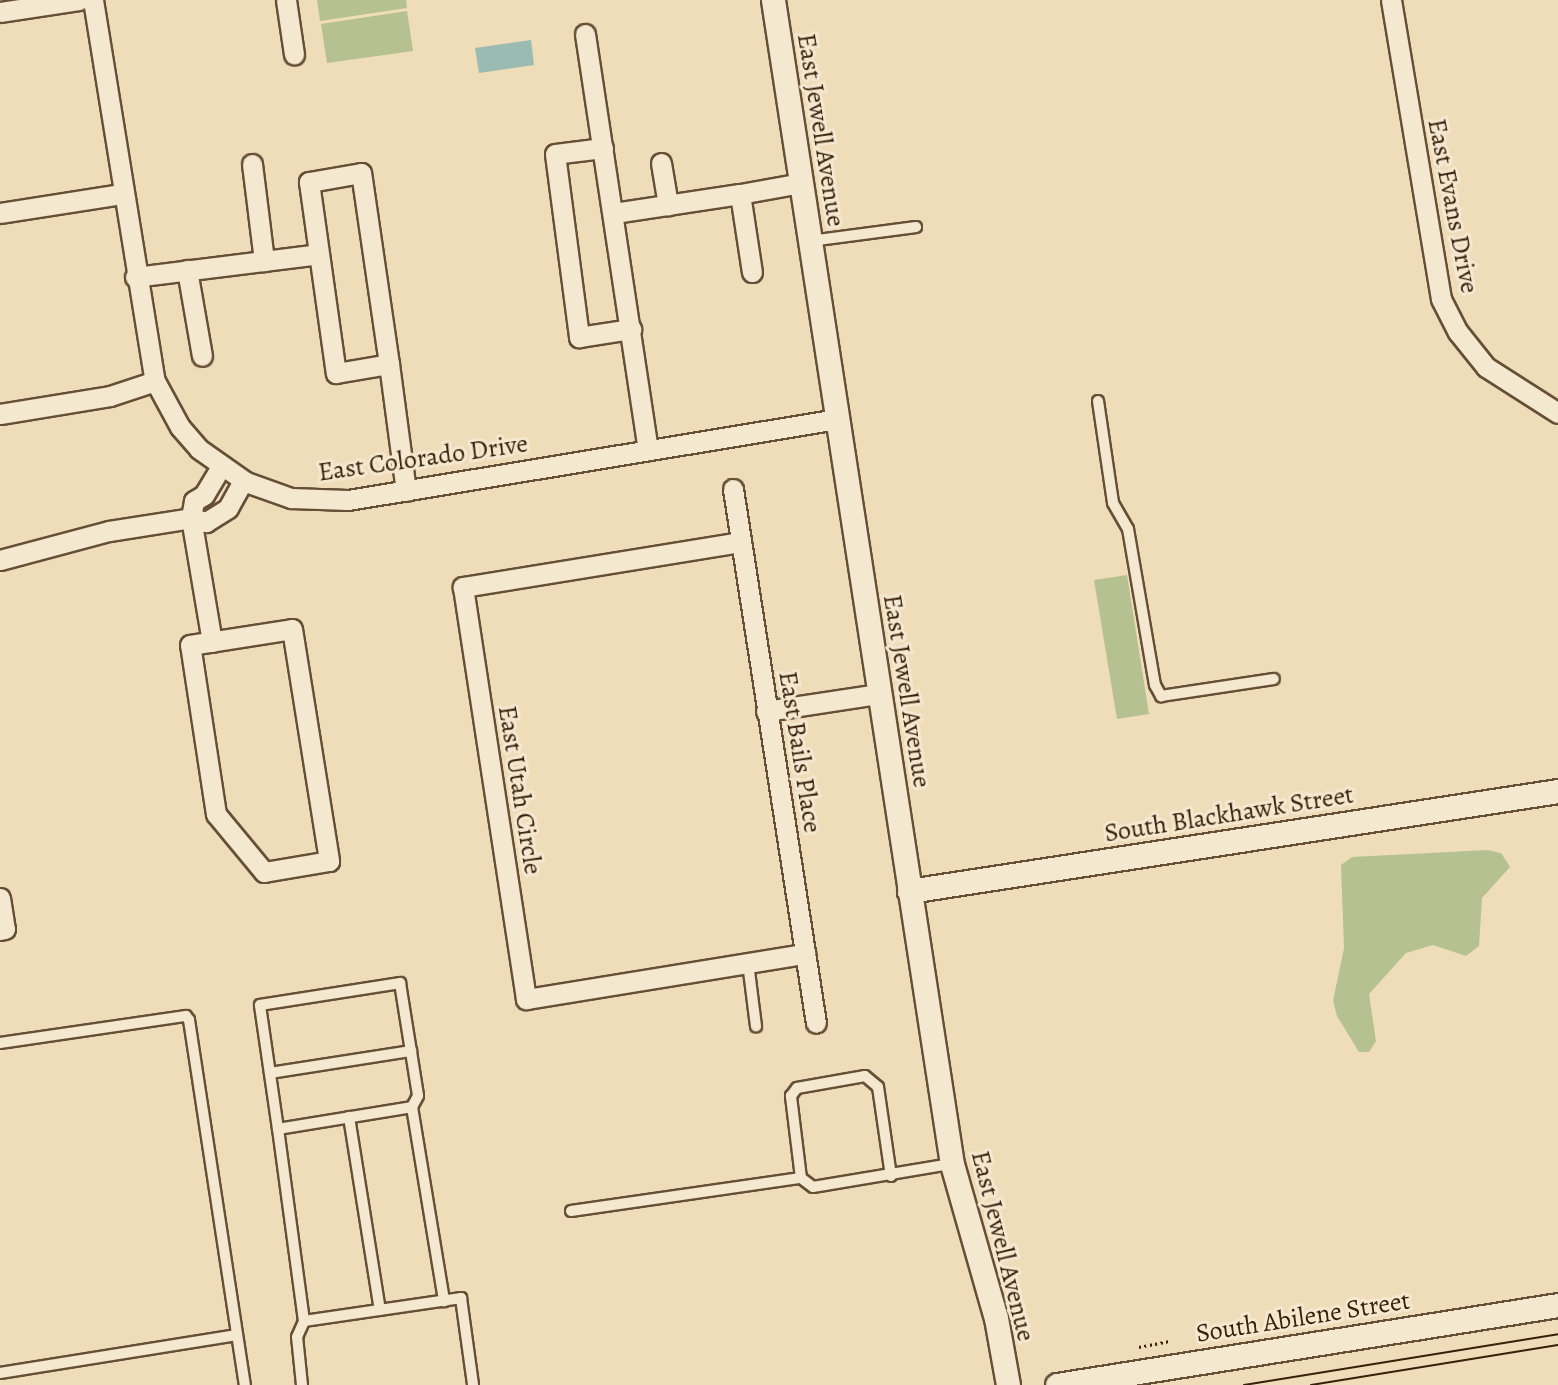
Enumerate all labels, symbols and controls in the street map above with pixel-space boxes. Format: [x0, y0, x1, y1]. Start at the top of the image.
street label: East Jewell Avenue [790, 31, 852, 229]
street label: East Evans Drive [1421, 116, 1485, 296]
street label: East Colorado Drive [316, 428, 530, 488]
street label: East Jewell Avenue [876, 592, 938, 790]
street label: East Bails Place [772, 669, 828, 835]
street label: East Utah Circle [491, 703, 549, 877]
street label: South Blackhawk Street [1102, 779, 1356, 849]
street label: East Jewell Avenue [964, 1148, 1042, 1344]
street label: South Abilene Street [1194, 1285, 1412, 1349]

